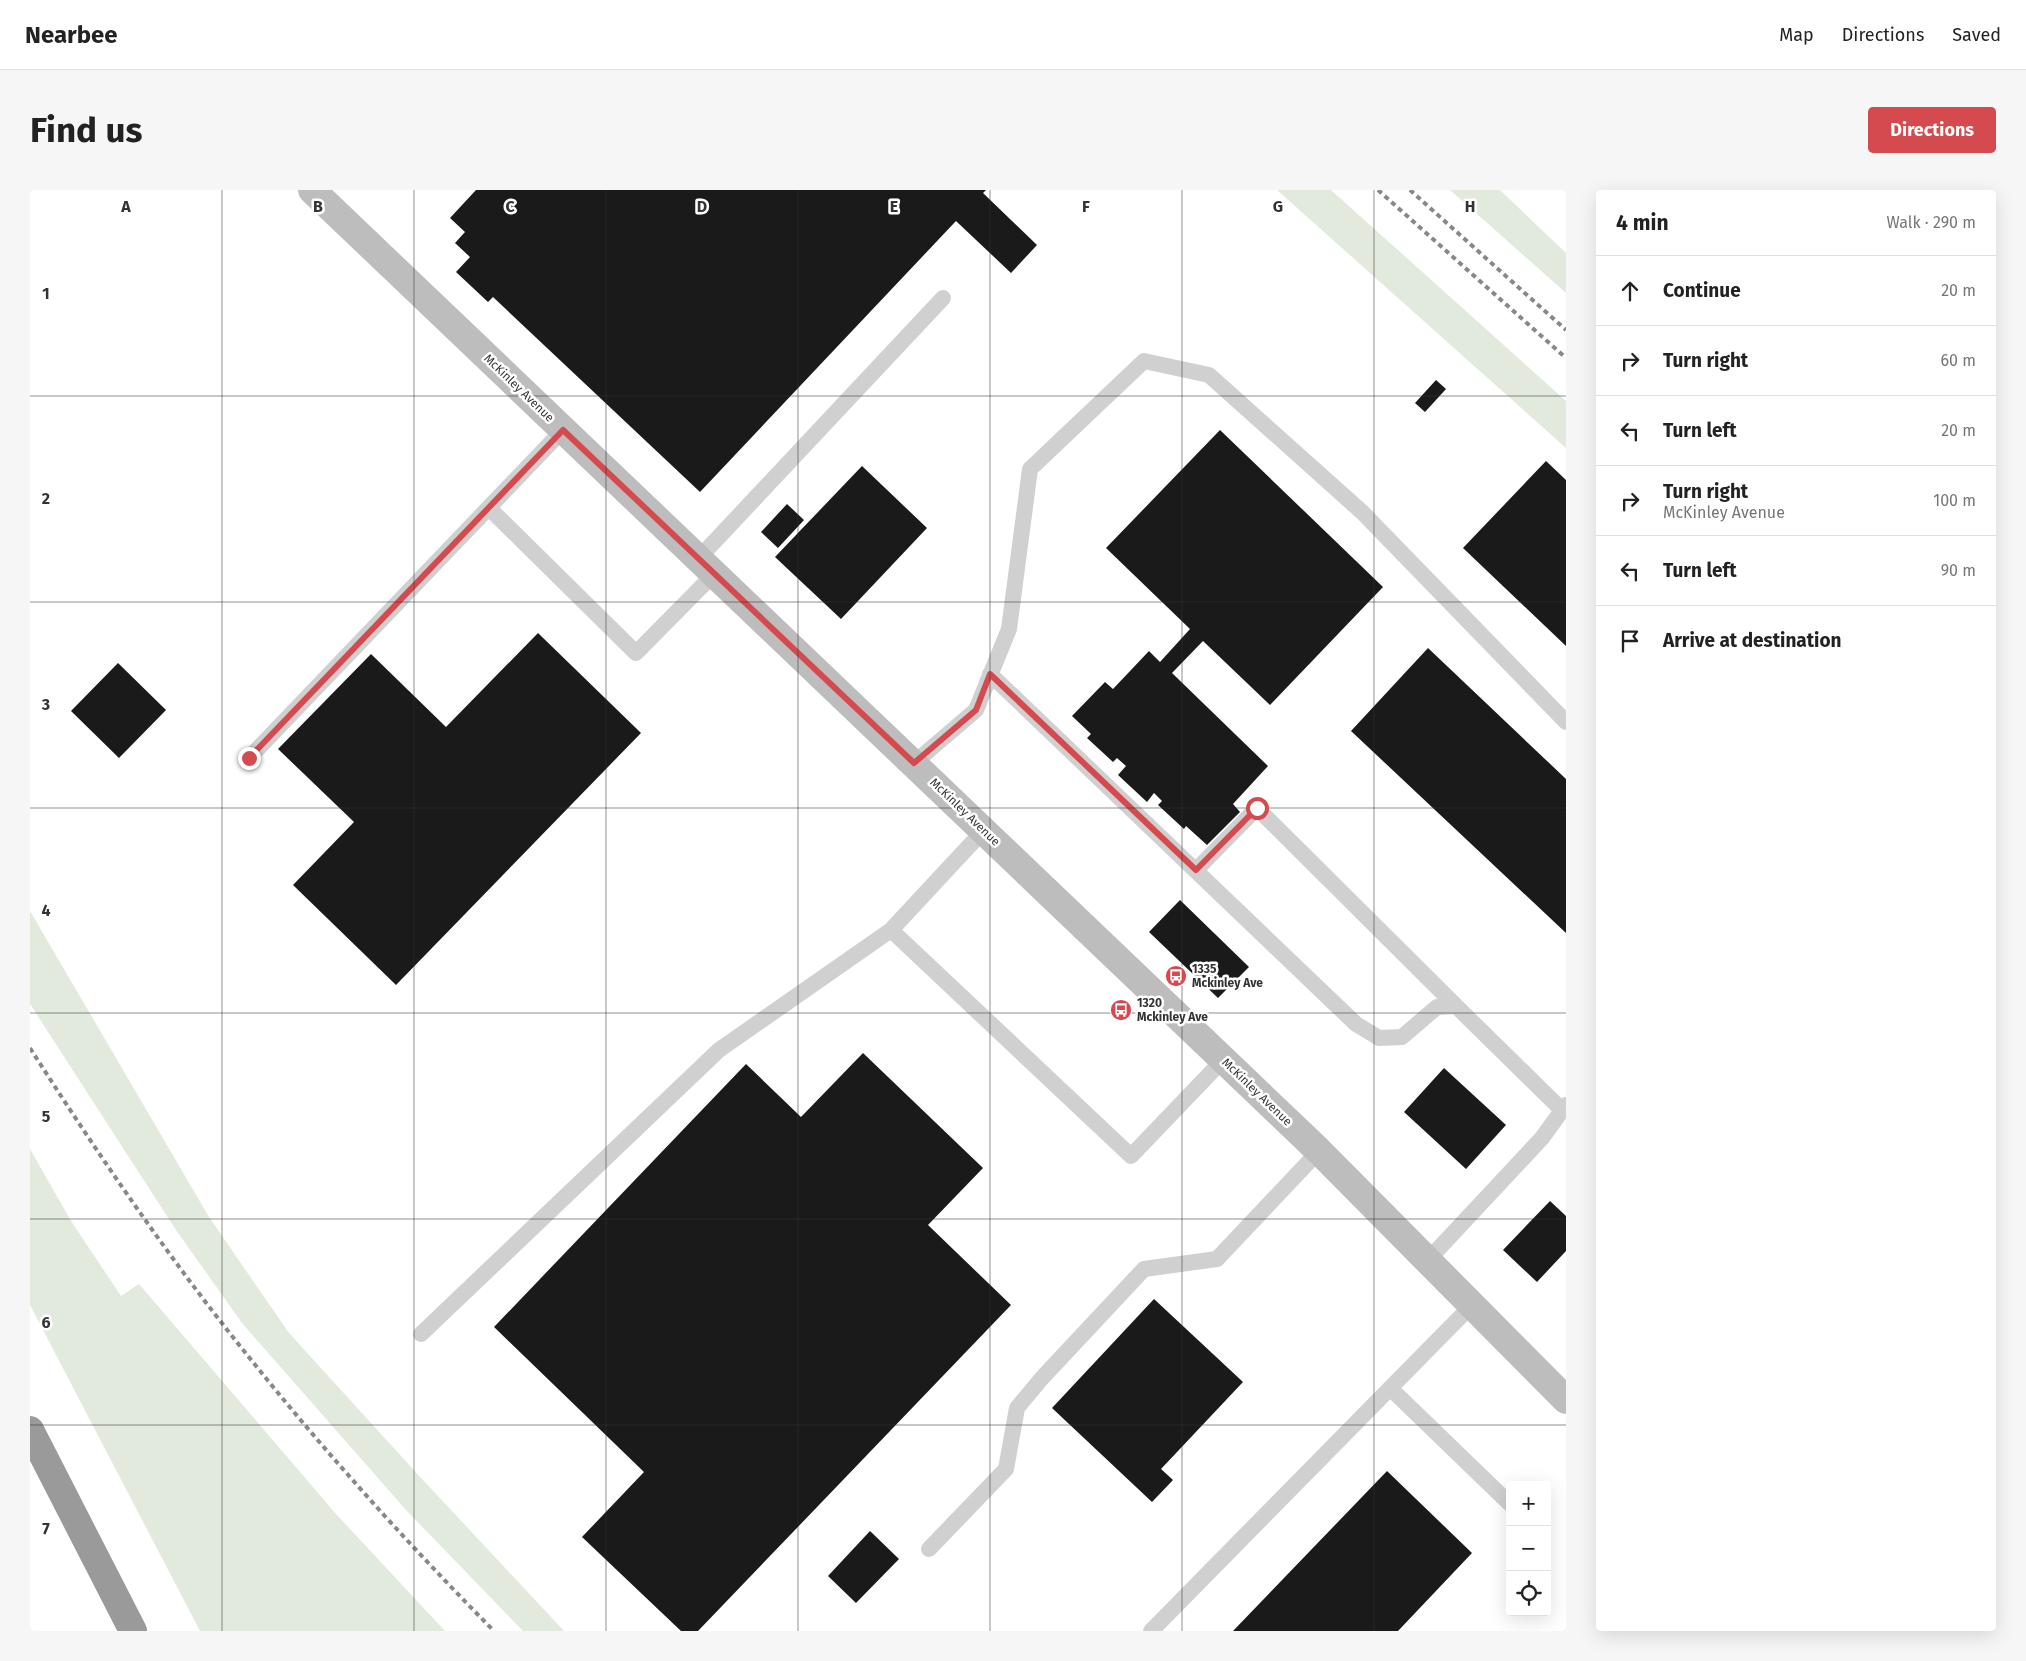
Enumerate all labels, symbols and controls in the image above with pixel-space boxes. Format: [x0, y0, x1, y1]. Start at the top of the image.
text: Nearbee [25, 21, 118, 49]
text: Map [1779, 24, 1814, 46]
text: Directions [1842, 24, 1924, 46]
text: Saved [1952, 24, 2001, 46]
button: Directions [1868, 107, 1996, 153]
text: Find us [30, 109, 142, 151]
text: A [120, 197, 131, 216]
text: B [313, 197, 323, 216]
text: C [505, 197, 515, 216]
text: D [697, 197, 707, 216]
text: E [890, 197, 898, 216]
text: F [1082, 197, 1090, 216]
text: G [1273, 197, 1283, 216]
text: H [1465, 197, 1475, 216]
text: 4 min [1616, 210, 1669, 236]
text: Walk · 290 m [1886, 213, 1976, 232]
icon: ahead [1616, 277, 1644, 305]
text: Continue [1663, 279, 1741, 302]
text: 20 m [1941, 281, 1976, 300]
text: 1 [42, 284, 50, 303]
icon: right [1616, 347, 1644, 375]
text: Turn right [1663, 349, 1748, 372]
street label: McKinley Avenue [481, 351, 557, 425]
text: 60 m [1941, 351, 1976, 370]
icon: left [1616, 417, 1644, 445]
text: Turn left [1663, 419, 1737, 442]
text: 20 m [1941, 421, 1976, 440]
text: Turn right [1663, 480, 1748, 503]
icon: right [1616, 487, 1644, 515]
text: 2 [42, 489, 50, 508]
text: 100 m [1933, 491, 1976, 510]
text: McKinley Avenue [1663, 503, 1785, 522]
icon: left [1616, 557, 1644, 585]
text: Turn left [1663, 559, 1737, 582]
text: 90 m [1941, 561, 1976, 580]
icon: arrive [1616, 627, 1644, 655]
text: Arrive at destination [1663, 629, 1842, 652]
text: 3 [41, 695, 50, 714]
route end [238, 747, 261, 770]
street label: McKinley Avenue [927, 775, 1003, 849]
route start [1246, 797, 1269, 820]
text: 4 [41, 901, 51, 920]
place label: 1335 Mckinley Ave [1192, 962, 1263, 990]
bus stop icon: 1335 Mckinley Ave [1164, 964, 1188, 988]
place label: 1320 Mckinley Ave [1137, 996, 1208, 1024]
bus stop icon: 1320 Mckinley Ave [1109, 998, 1133, 1022]
street label: McKinley Avenue [1219, 1055, 1295, 1129]
text: 5 [42, 1107, 51, 1126]
text: 6 [41, 1313, 51, 1332]
map controls [1506, 1481, 1551, 1616]
button: + [1506, 1481, 1551, 1526]
text: 7 [42, 1519, 50, 1538]
button: − [1506, 1526, 1551, 1571]
button: locate [1506, 1571, 1551, 1616]

